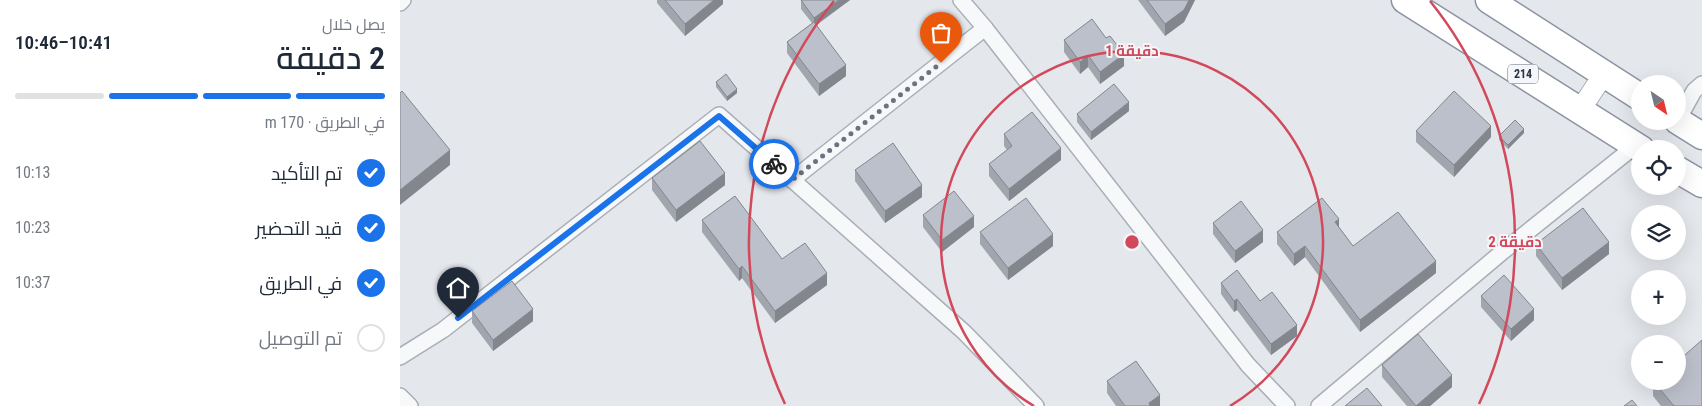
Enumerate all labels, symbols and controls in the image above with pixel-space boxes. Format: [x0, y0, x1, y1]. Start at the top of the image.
pin [920, 12, 962, 63]
text: يصل خلال [322, 15, 385, 34]
icon: bag [927, 19, 955, 47]
text: 10:41–10:46 [15, 31, 112, 54]
text: 2 دقيقة [276, 39, 385, 77]
text: 1 دقيقة [1105, 42, 1159, 60]
road number: 214 [1508, 64, 1538, 84]
north arrow [1631, 75, 1686, 130]
map controls [1631, 75, 1686, 390]
text: في الطريق · 170 m [265, 113, 385, 132]
courier [749, 139, 799, 189]
button: locate [1631, 140, 1686, 195]
icon: bike [760, 150, 788, 178]
icon: check [357, 159, 385, 187]
text: تم التأكيد [271, 162, 342, 185]
text: 10:13 [15, 163, 50, 182]
button: layers [1631, 205, 1686, 260]
icon: check [357, 214, 385, 242]
text: قيد التحضير [255, 217, 342, 240]
text: 10:23 [15, 218, 50, 237]
centre of rings [1123, 233, 1141, 251]
text: 2 دقيقة [1488, 233, 1542, 251]
pin [437, 267, 479, 318]
icon: check [357, 269, 385, 297]
button: + [1631, 270, 1686, 325]
text: في الطريق [259, 272, 342, 295]
text: 10:37 [15, 273, 50, 292]
icon: home [444, 274, 472, 302]
text: تم التوصيل [259, 327, 342, 350]
button: − [1631, 335, 1686, 390]

